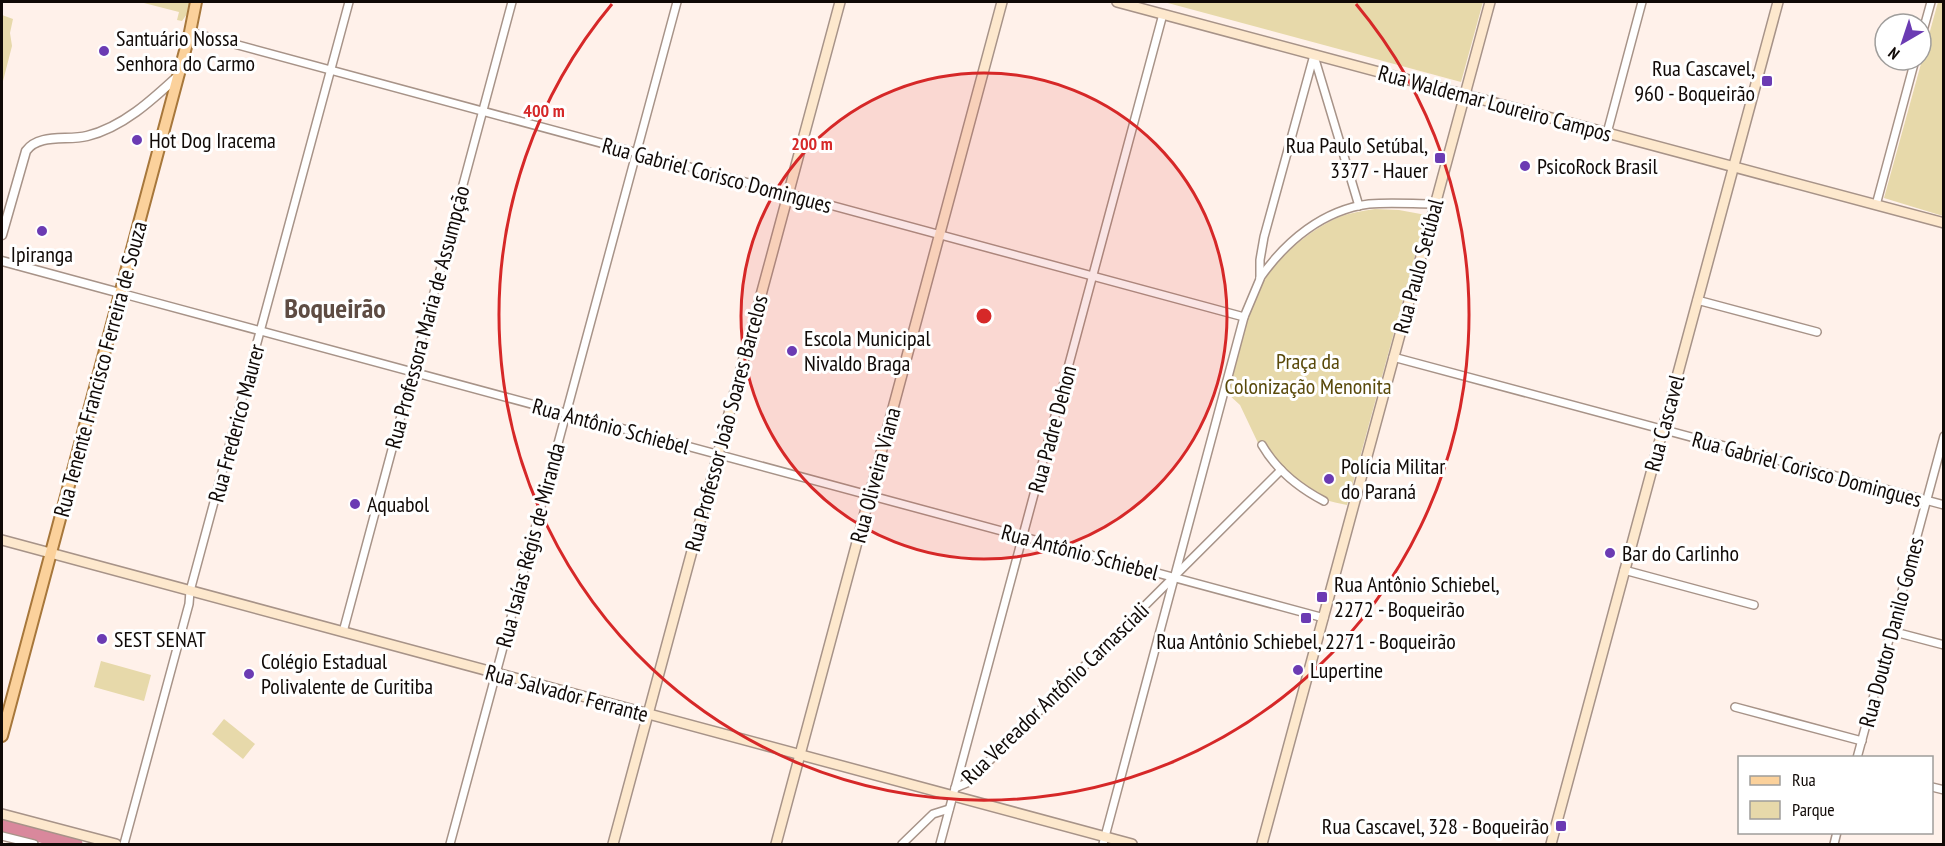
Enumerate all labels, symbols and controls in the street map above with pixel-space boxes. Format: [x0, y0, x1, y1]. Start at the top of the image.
north arrow [1873, 12, 1933, 72]
place label: Santuário Nossa Senhora do Carmo [116, 24, 255, 77]
text: N [1884, 43, 1903, 64]
marker: Santuário Nossa Senhora do Carmo [97, 44, 111, 58]
place label: Rua Cascavel, 960 - Boqueirão [1634, 54, 1755, 107]
street label: Rua Waldemar Loureiro Campos [1375, 58, 1615, 148]
marker: Rua Cascavel, 960 - Boqueirão [1760, 74, 1774, 88]
text: 400 m [523, 99, 565, 122]
place label: Hot Dog Iracema [149, 126, 276, 154]
street label: Rua Gabriel Corisco Domingues [599, 131, 835, 219]
place label: Rua Paulo Setúbal, 3377 - Hauer [1286, 131, 1428, 184]
text: 200 m [791, 132, 833, 155]
marker: Hot Dog Iracema [130, 133, 144, 147]
marker: Rua Paulo Setúbal, 3377 - Hauer [1433, 151, 1447, 165]
place label: PsicoRock Brasil [1537, 152, 1659, 180]
marker: PsicoRock Brasil [1518, 159, 1532, 173]
street label: Rua Professora Maria de Assumpção [378, 182, 476, 452]
street label: Rua Paulo Setúbal [1387, 195, 1450, 336]
street label: Rua Tenente Francisco Ferreira de Souza [47, 218, 153, 520]
marker: Ipiranga [35, 224, 49, 238]
place label: Ipiranga [11, 240, 73, 268]
district label: Boqueirão [284, 289, 386, 326]
street label: Rua Professor João Soares Barcelos [678, 292, 774, 554]
centre of rings [974, 306, 994, 326]
place label: Escola Municipal Nivaldo Braga [804, 324, 931, 377]
street label: Rua Frederico Maurer [201, 341, 271, 505]
marker: Escola Municipal Nivaldo Braga [785, 344, 799, 358]
park label: Praça da Colonização Menonita [1224, 347, 1392, 400]
street label: Rua Padre Dehon [1022, 362, 1082, 496]
street label: Rua Cascavel [1638, 371, 1691, 474]
street label: Rua Antônio Schiebel [529, 392, 693, 461]
street label: Rua Oliveira Viana [843, 404, 907, 546]
street label: Rua Gabriel Corisco Domingues [1689, 425, 1925, 513]
street label: Rua Isaías Régis de Miranda [489, 440, 571, 650]
place label: Polícia Militar do Paraná [1341, 452, 1445, 505]
marker: Polícia Militar do Paraná [1322, 472, 1336, 486]
place label: Aquabol [367, 490, 430, 518]
marker: Aquabol [348, 497, 362, 511]
street label: Rua Antônio Schiebel [998, 518, 1162, 587]
street label: Rua Doutor Danilo Gomes [1852, 534, 1930, 730]
place label: Bar do Carlinho [1622, 539, 1739, 567]
marker: Bar do Carlinho [1603, 546, 1617, 560]
place label: Rua Antônio Schiebel, 2272 - Boqueirão [1334, 570, 1500, 623]
marker: Rua Antônio Schiebel, 2272 - Boqueirão [1315, 590, 1329, 604]
street label: Rua Vereador Antônio Carnasciali [955, 596, 1155, 790]
marker: Rua Antônio Schiebel, 2271 - Boqueirão [1299, 611, 1313, 625]
place label: SEST SENAT [114, 625, 206, 653]
place label: Rua Antônio Schiebel, 2271 - Boqueirão [1156, 627, 1456, 655]
marker: SEST SENAT [95, 632, 109, 646]
place label: Colégio Estadual Polivalente de Curitiba [261, 647, 433, 700]
place label: Lupertine [1310, 656, 1383, 684]
street label: Rua Salvador Ferrante [482, 658, 652, 728]
marker: Lupertine [1291, 663, 1305, 677]
marker: Colégio Estadual Polivalente de Curitiba [242, 667, 256, 681]
legend [1738, 756, 1933, 834]
text: Rua [1792, 768, 1816, 791]
text: Parque [1792, 798, 1835, 821]
place label: Rua Cascavel, 328 - Boqueirão [1322, 812, 1549, 840]
marker: Rua Cascavel, 328 - Boqueirão [1554, 819, 1568, 833]

